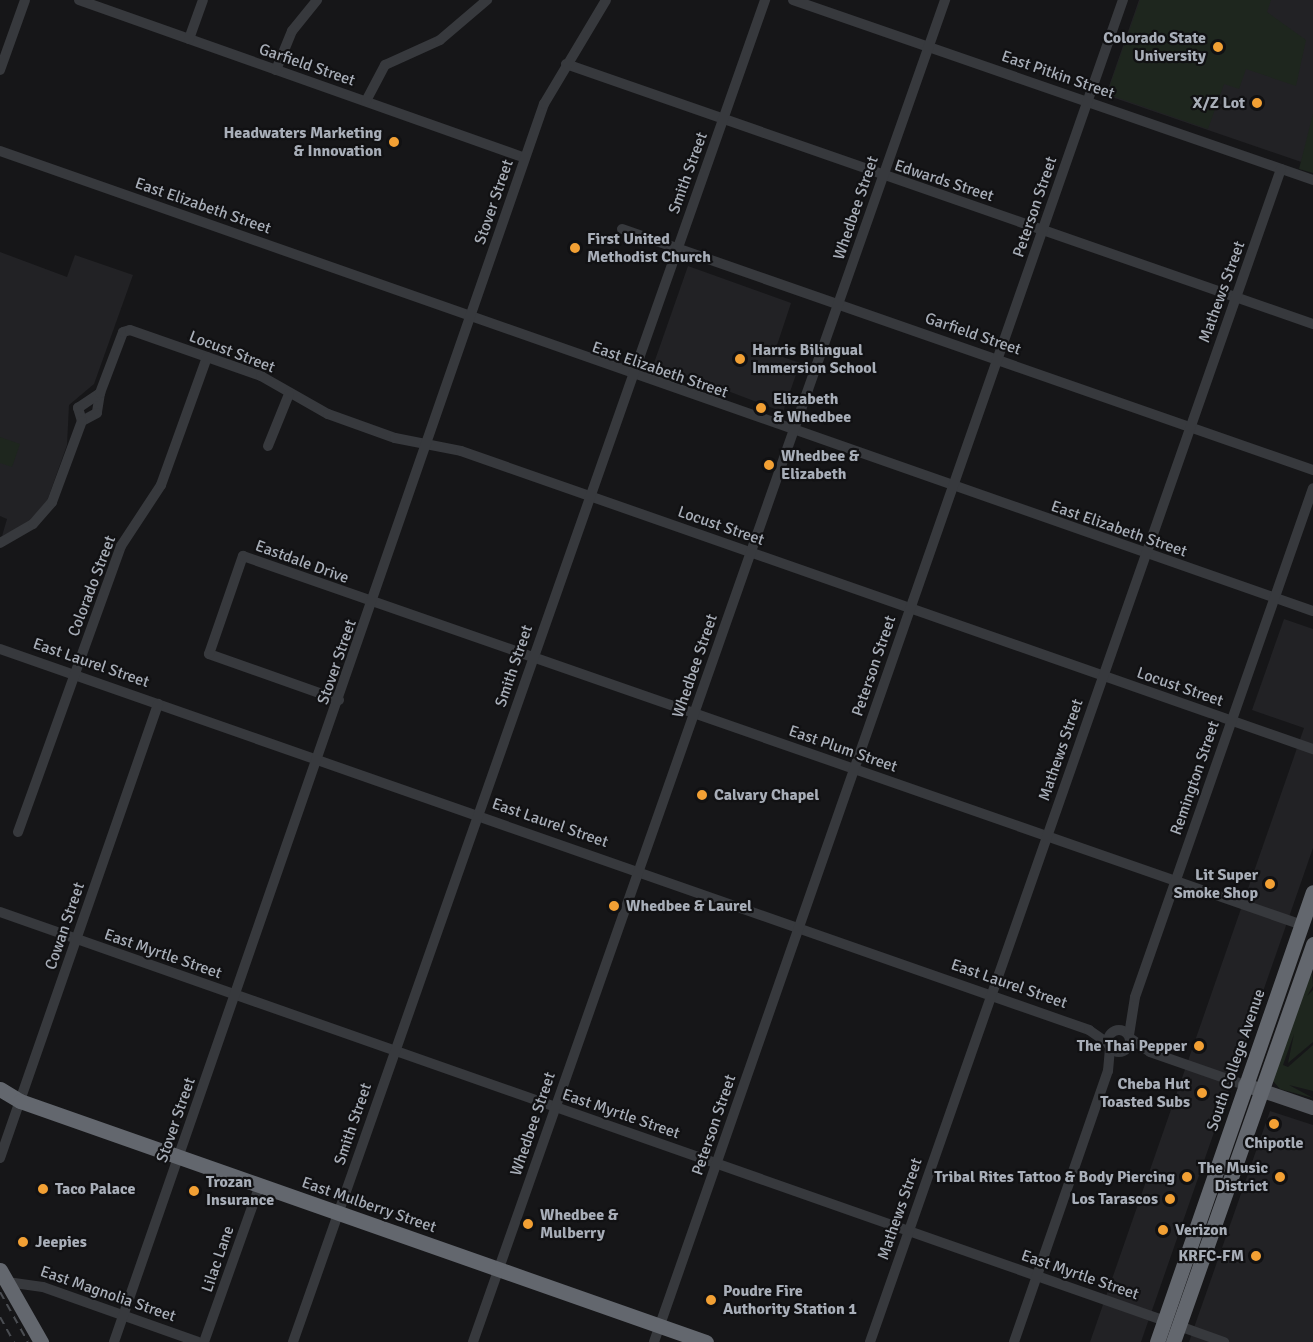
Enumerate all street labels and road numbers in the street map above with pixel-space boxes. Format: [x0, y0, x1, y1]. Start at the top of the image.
street label: Garfield Street [256, 40, 358, 90]
street label: East Pitkin Street [999, 47, 1117, 103]
street label: Smith Street [664, 130, 712, 216]
street label: Whedbee Street [829, 154, 883, 262]
street label: Peterson Street [1009, 154, 1061, 260]
street label: Edwards Street [892, 156, 996, 206]
street label: Stover Street [470, 157, 518, 247]
street label: East Elizabeth Street [133, 174, 273, 238]
street label: Mathews Street [1195, 239, 1249, 345]
street label: Garfield Street [922, 309, 1024, 359]
street label: Locust Street [186, 327, 278, 377]
street label: East Elizabeth Street [590, 338, 730, 402]
street label: East Elizabeth Street [1049, 497, 1189, 561]
street label: Locust Street [675, 502, 767, 550]
street label: Colorado Street [64, 533, 120, 639]
street label: Eastdale Drive [253, 536, 351, 588]
street label: Whedbee Street [668, 612, 722, 720]
street label: Peterson Street [848, 613, 900, 719]
street label: Stover Street [313, 617, 361, 707]
street label: Smith Street [491, 622, 537, 710]
street label: East Laurel Street [30, 634, 152, 692]
street label: Locust Street [1134, 663, 1226, 711]
street label: Mathews Street [1035, 696, 1087, 804]
street label: Remington Street [1166, 718, 1224, 838]
street label: East Plum Street [786, 721, 900, 777]
street label: East Laurel Street [489, 794, 611, 852]
street label: Cowan Street [41, 880, 89, 972]
street label: East Myrtle Street [102, 925, 224, 983]
street label: East Laurel Street [948, 955, 1070, 1013]
street label: South College Avenue [1203, 987, 1269, 1133]
street label: Whedbee Street [506, 1070, 560, 1178]
street label: Peterson Street [688, 1072, 740, 1178]
street label: Stover Street [152, 1075, 200, 1165]
street label: Smith Street [330, 1080, 376, 1168]
street label: East Myrtle Street [560, 1085, 682, 1143]
street label: Mathews Street [874, 1155, 926, 1263]
street label: East Mulberry Street [299, 1173, 439, 1237]
street label: Lilac Lane [198, 1223, 238, 1295]
street label: East Myrtle Street [1019, 1246, 1141, 1304]
street label: East Magnolia Street [38, 1262, 178, 1326]

